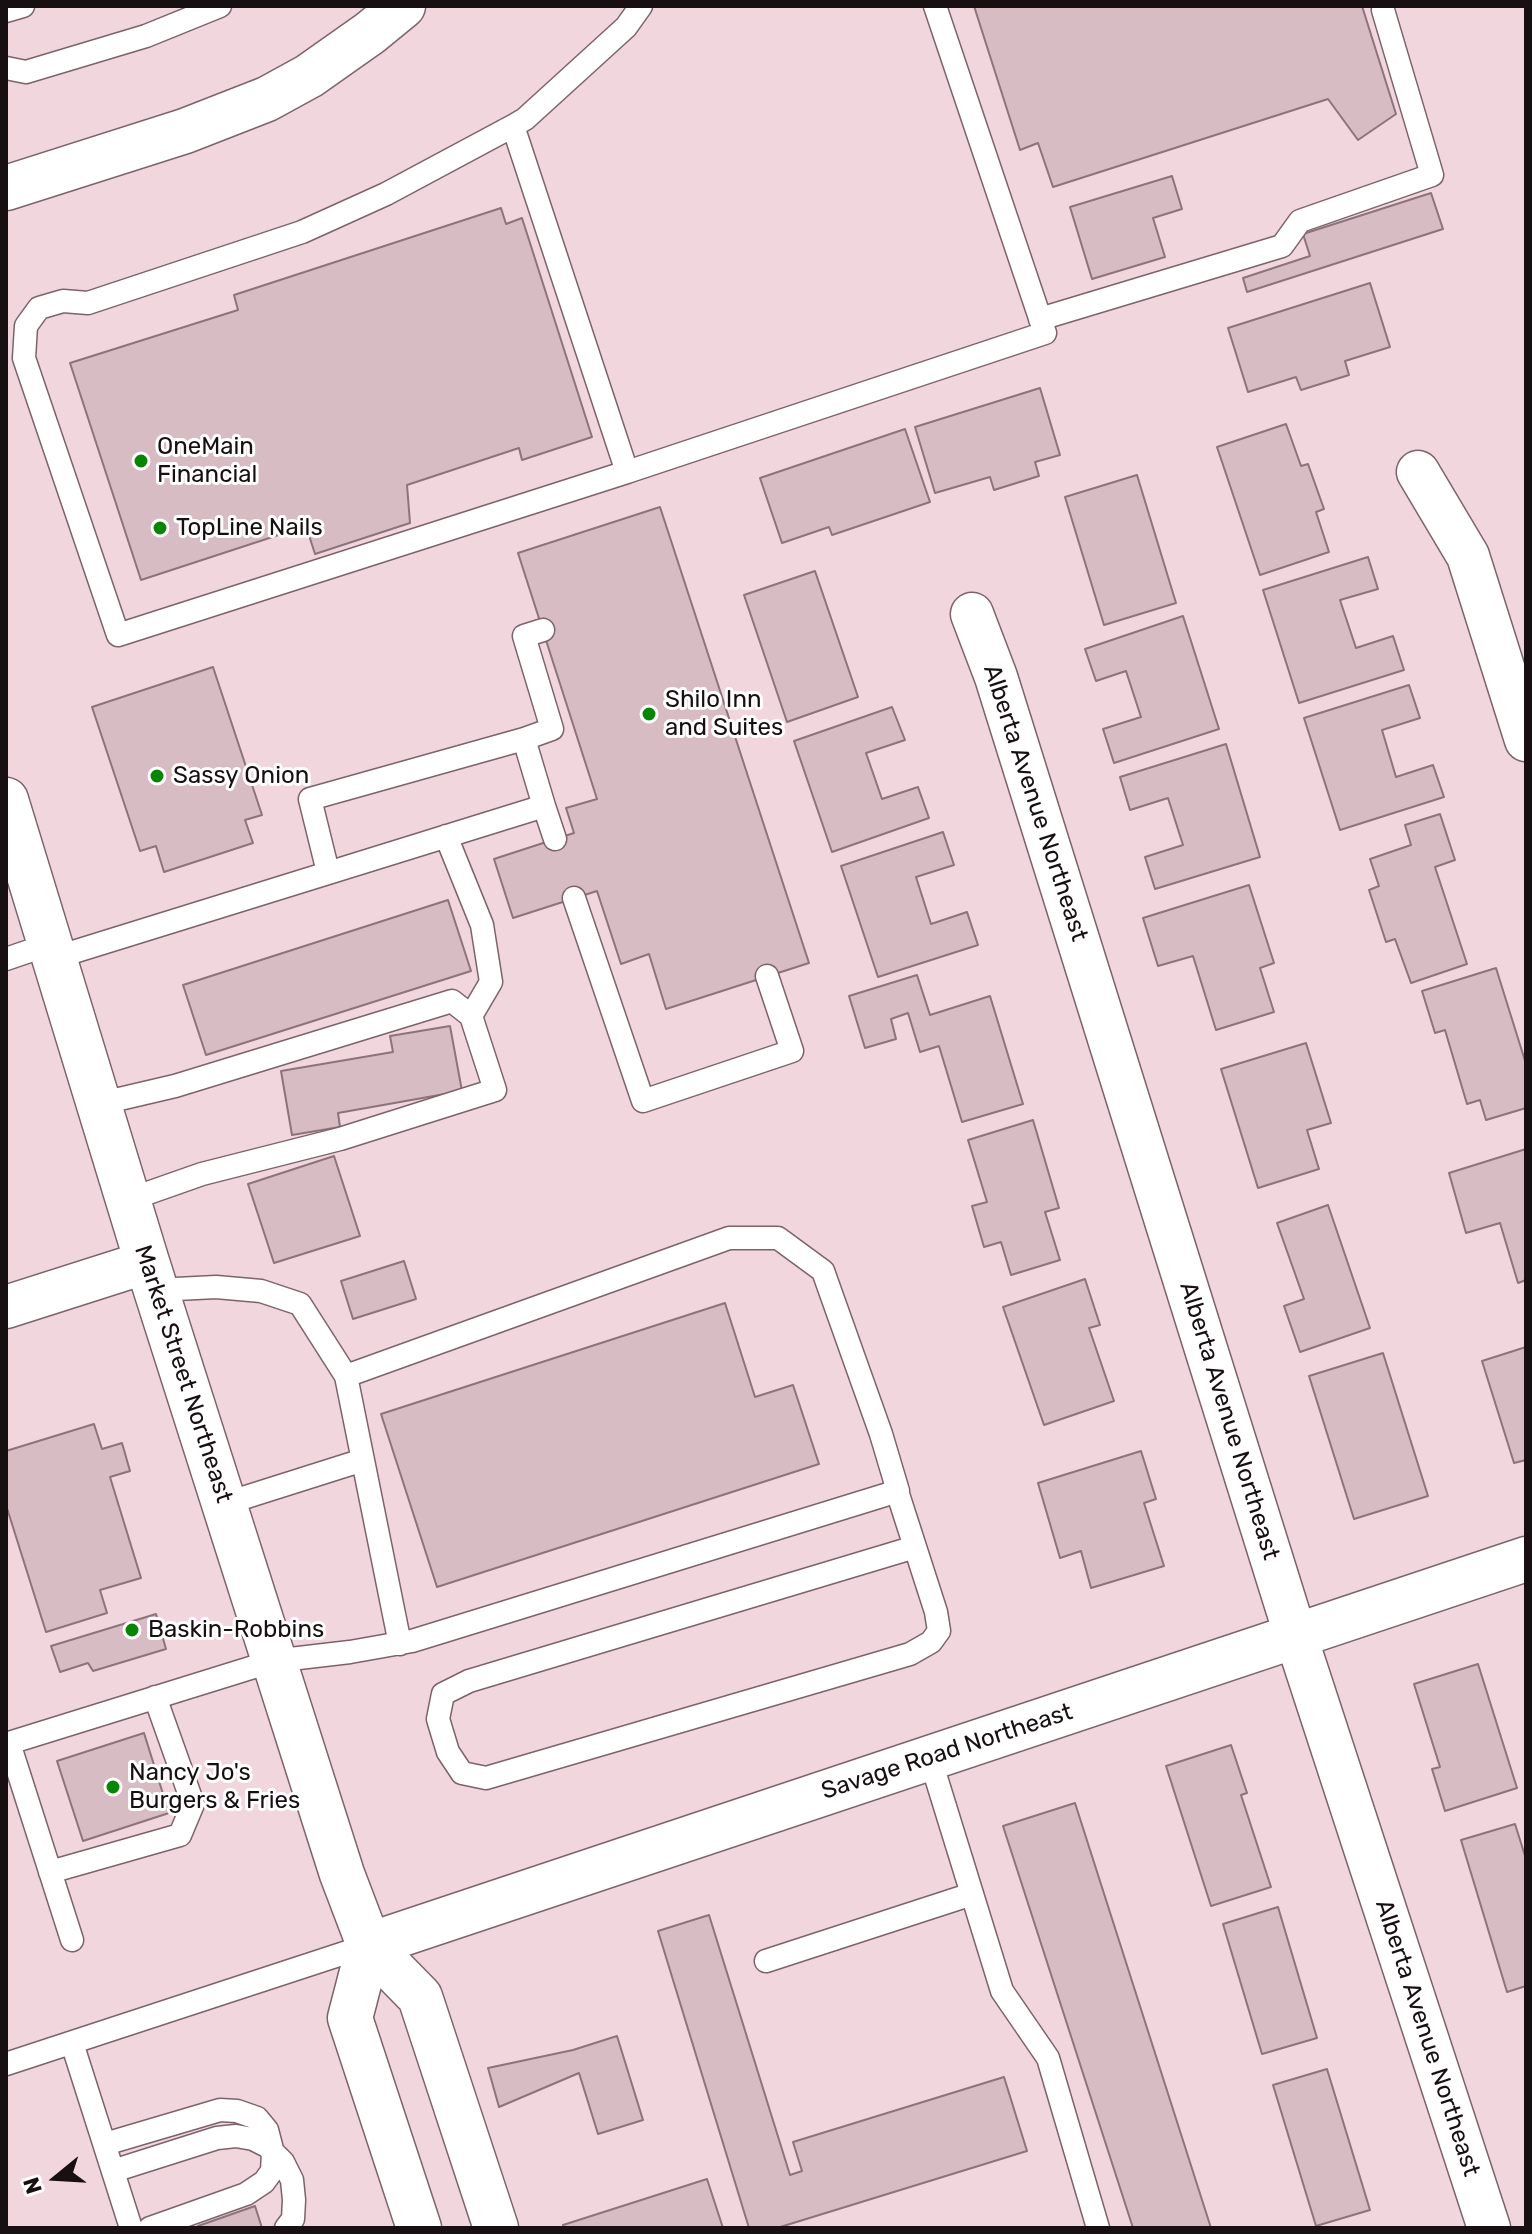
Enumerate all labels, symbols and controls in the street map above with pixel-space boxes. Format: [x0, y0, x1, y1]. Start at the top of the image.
place label: OneMain Financial [157, 433, 257, 489]
marker: OneMain Financial [132, 452, 150, 470]
place label: TopLine Nails [176, 514, 323, 542]
marker: TopLine Nails [151, 519, 169, 537]
street label: Alberta Avenue Northeast [977, 661, 1093, 945]
place label: Shilo Inn and Suites [665, 686, 783, 742]
marker: Shilo Inn and Suites [640, 705, 658, 723]
place label: Sassy Onion [173, 762, 309, 790]
marker: Sassy Onion [148, 767, 166, 785]
street label: Market Street Northeast [128, 1242, 238, 1506]
street label: Alberta Avenue Northeast [1173, 1279, 1285, 1563]
place label: Baskin-Robbins [148, 1616, 324, 1644]
marker: Baskin-Robbins [123, 1621, 141, 1639]
street label: Savage Road Northeast [818, 1698, 1076, 1806]
place label: Nancy Jo's Burgers & Fries [129, 1759, 300, 1815]
marker: Nancy Jo's Burgers & Fries [104, 1778, 122, 1796]
street label: Alberta Avenue Northeast [1369, 1896, 1485, 2180]
north arrow [16, 2138, 96, 2218]
text: N [17, 2174, 48, 2197]

